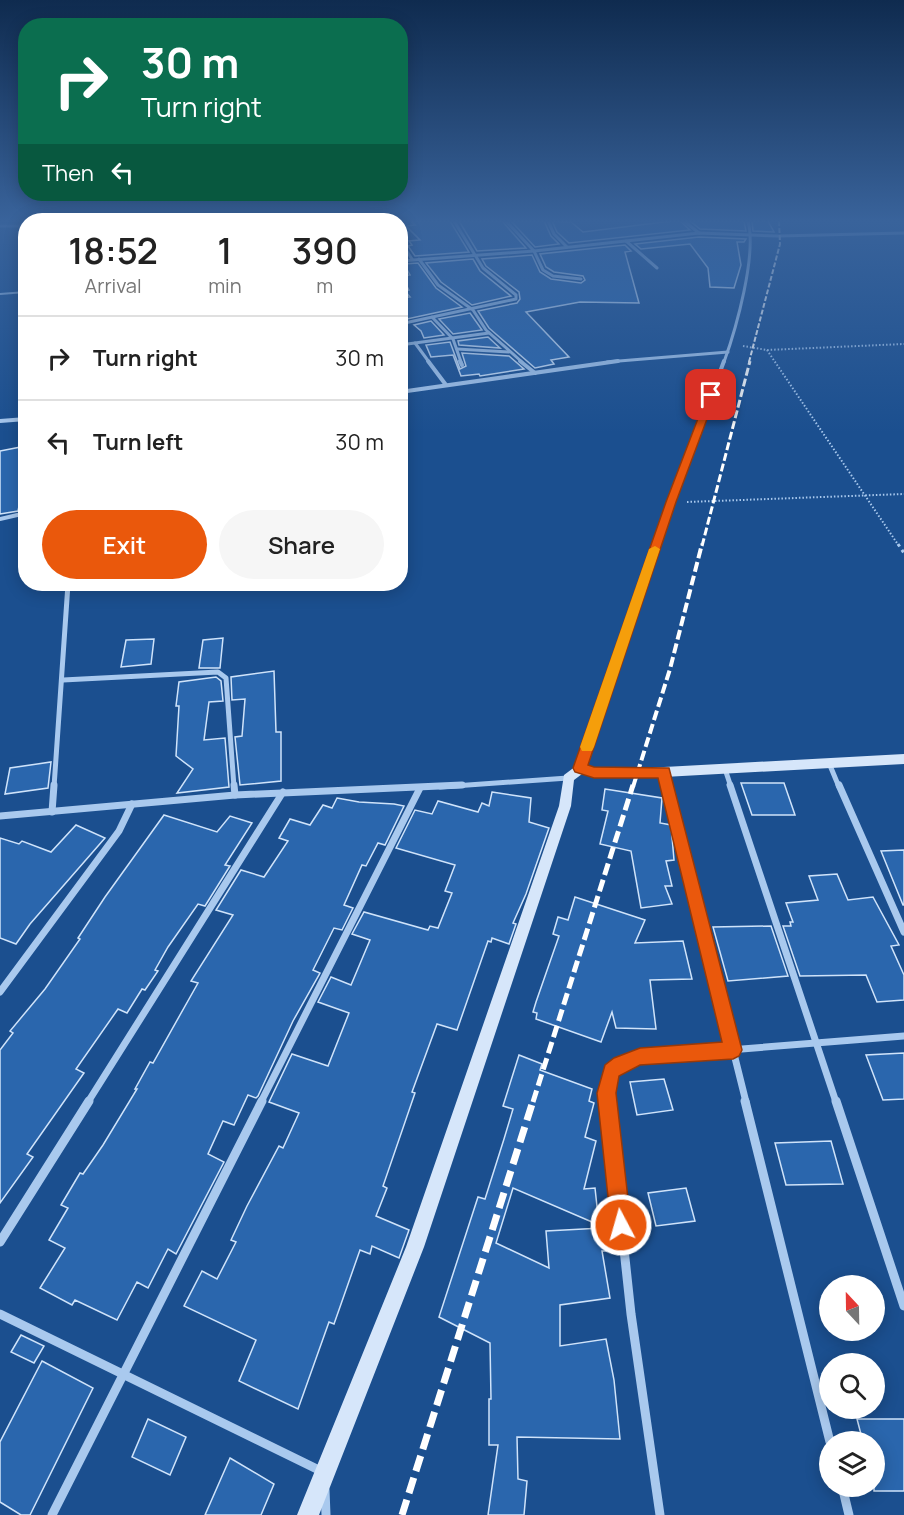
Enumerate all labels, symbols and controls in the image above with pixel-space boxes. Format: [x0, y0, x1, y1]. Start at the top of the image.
text: 30 m [141, 33, 239, 91]
icon: right [42, 42, 120, 120]
text: Turn right [141, 88, 262, 125]
icon: left [106, 156, 139, 189]
text: Then [42, 158, 94, 188]
text: 18:52 [68, 226, 158, 275]
text: 1 [217, 226, 232, 275]
text: 390 [292, 226, 358, 275]
text: Arrival [85, 272, 142, 299]
text: min [208, 272, 242, 299]
text: m [316, 272, 333, 299]
icon: right [42, 342, 75, 375]
text: Turn right [93, 343, 198, 373]
text: 30 m [335, 343, 384, 373]
pin [685, 369, 736, 420]
icon: arrive [694, 378, 727, 411]
icon: left [42, 426, 75, 459]
text: Turn left [93, 427, 183, 457]
text: 30 m [335, 427, 384, 457]
button: Exit [42, 510, 207, 579]
button: Share [219, 510, 384, 579]
position arrow [589, 1193, 653, 1257]
north arrow [819, 1275, 885, 1341]
map controls [819, 1275, 885, 1497]
button: search [819, 1353, 885, 1419]
button: layers [819, 1431, 885, 1497]

